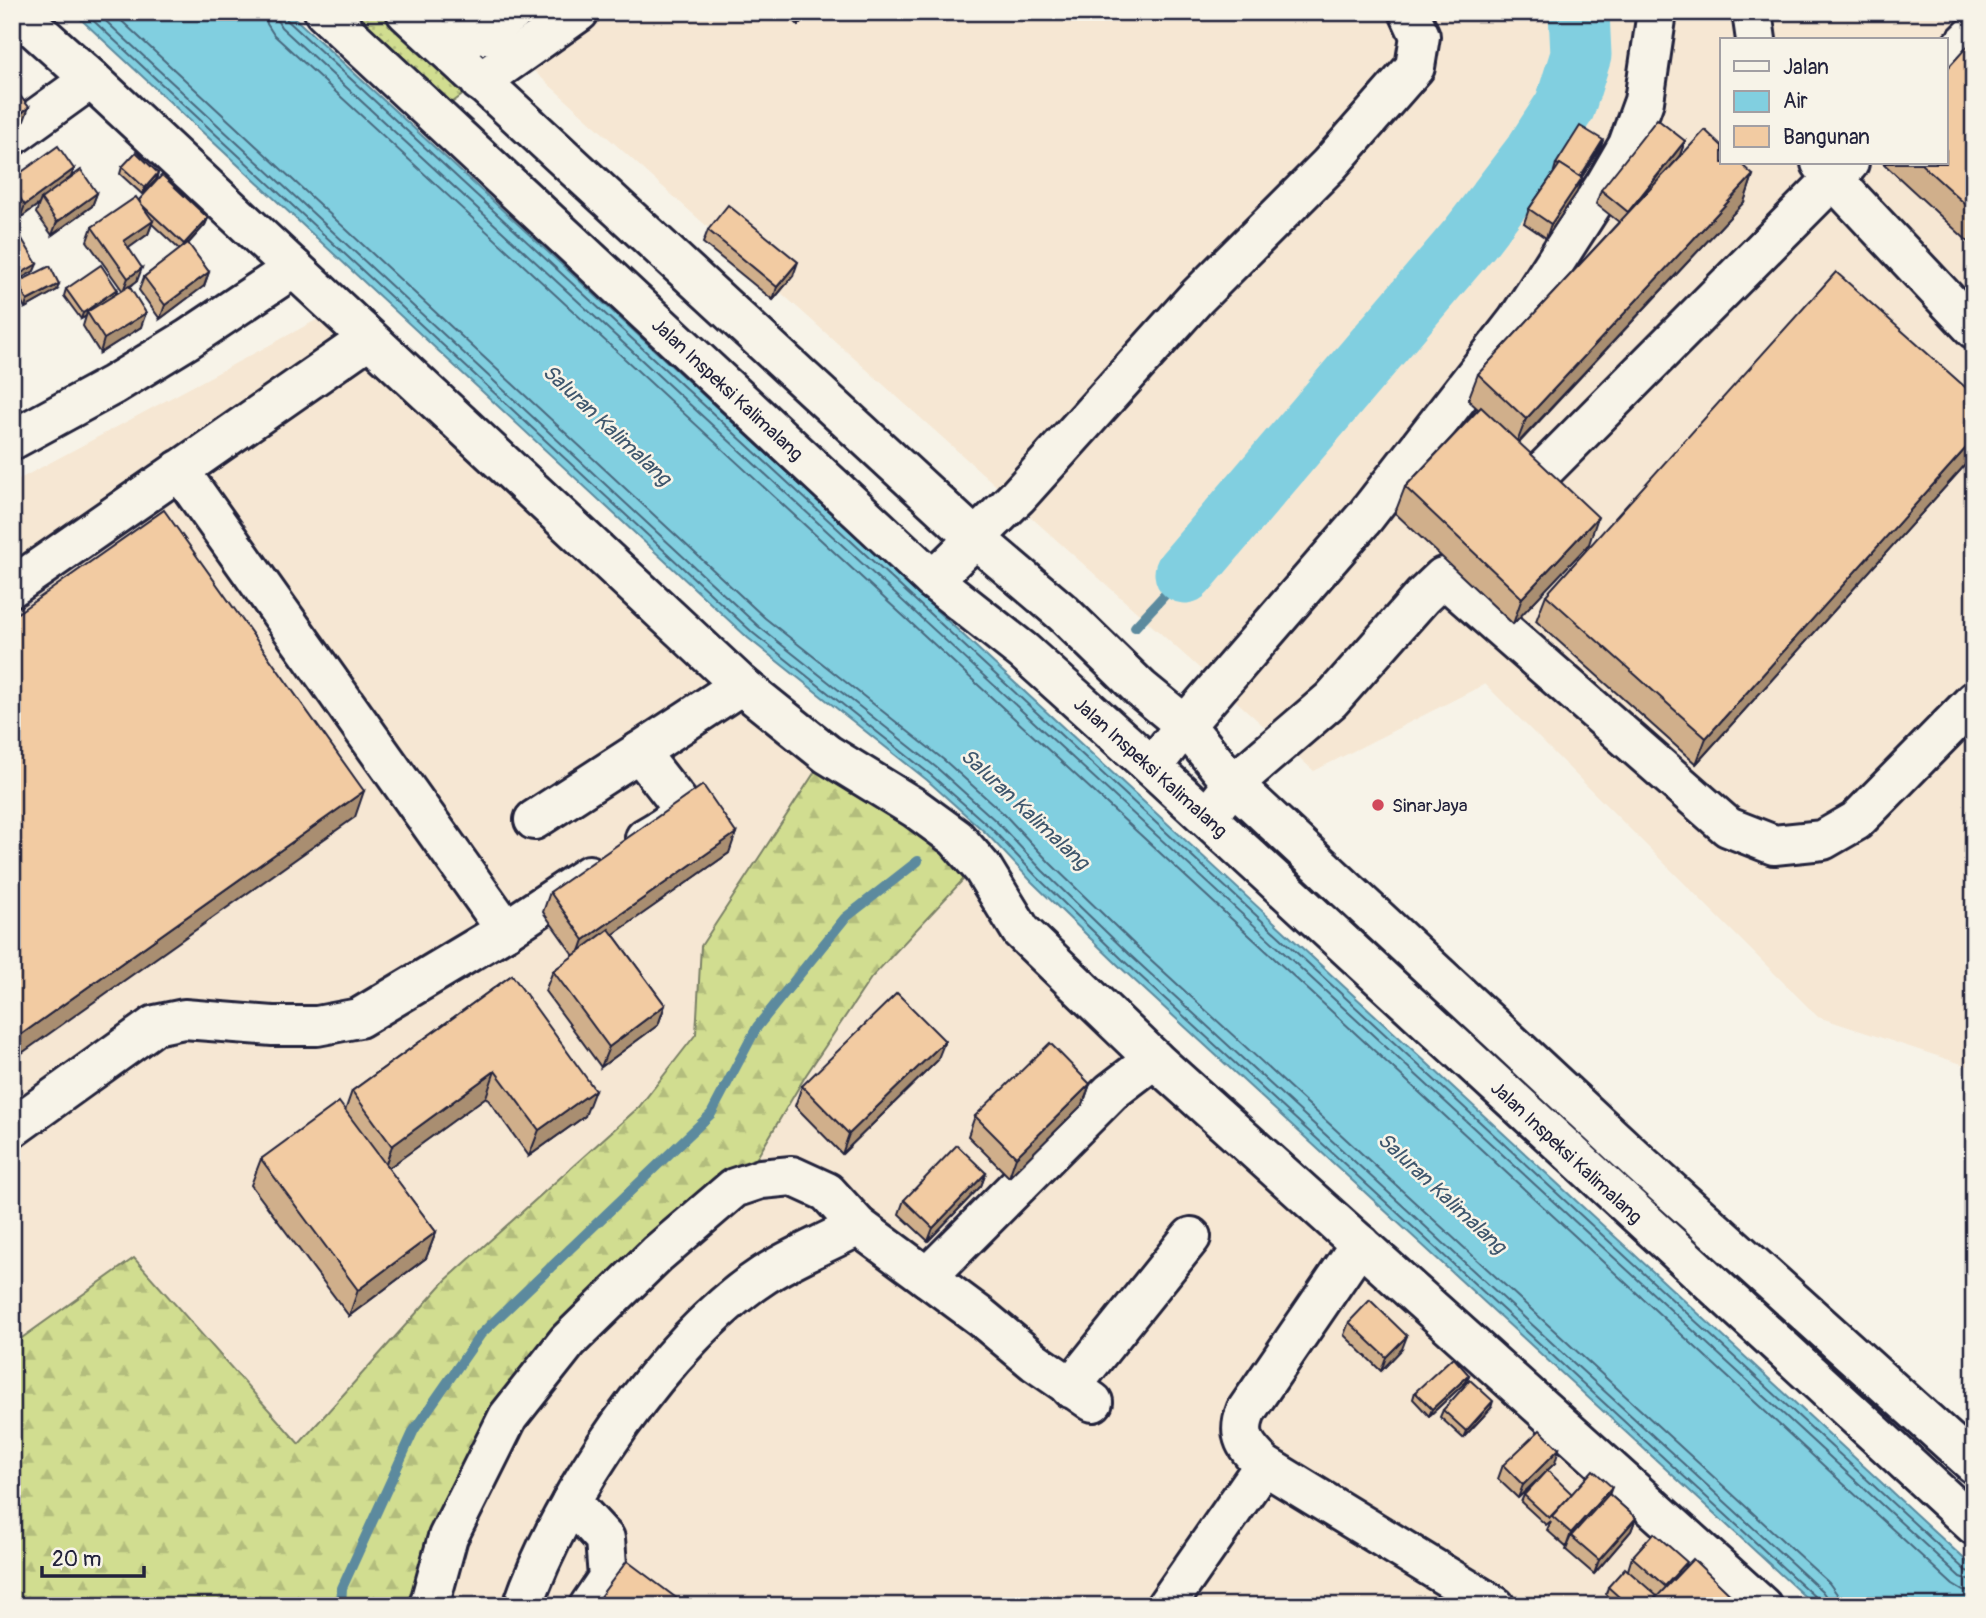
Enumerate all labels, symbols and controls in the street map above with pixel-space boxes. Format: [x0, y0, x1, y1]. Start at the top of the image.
legend [1720, 38, 1948, 164]
text: Jalan [1783, 54, 1829, 81]
text: Air [1783, 88, 1808, 115]
text: Bangunan [1783, 124, 1870, 151]
street label: Jalan Inspeksi Kalimalang [646, 313, 808, 466]
water label: Saluran Kalimalang [537, 359, 678, 493]
street label: Jalan Inspeksi Kalimalang [1068, 692, 1232, 843]
water label: Saluran Kalimalang [955, 743, 1096, 877]
place label: SinarJaya [1392, 794, 1468, 818]
marker: SinarJaya [1370, 797, 1386, 813]
street label: Jalan Inspeksi Kalimalang [1485, 1076, 1647, 1229]
water label: Saluran Kalimalang [1372, 1127, 1513, 1261]
scale bar [42, 1534, 144, 1578]
text: 20 m [52, 1546, 101, 1573]

